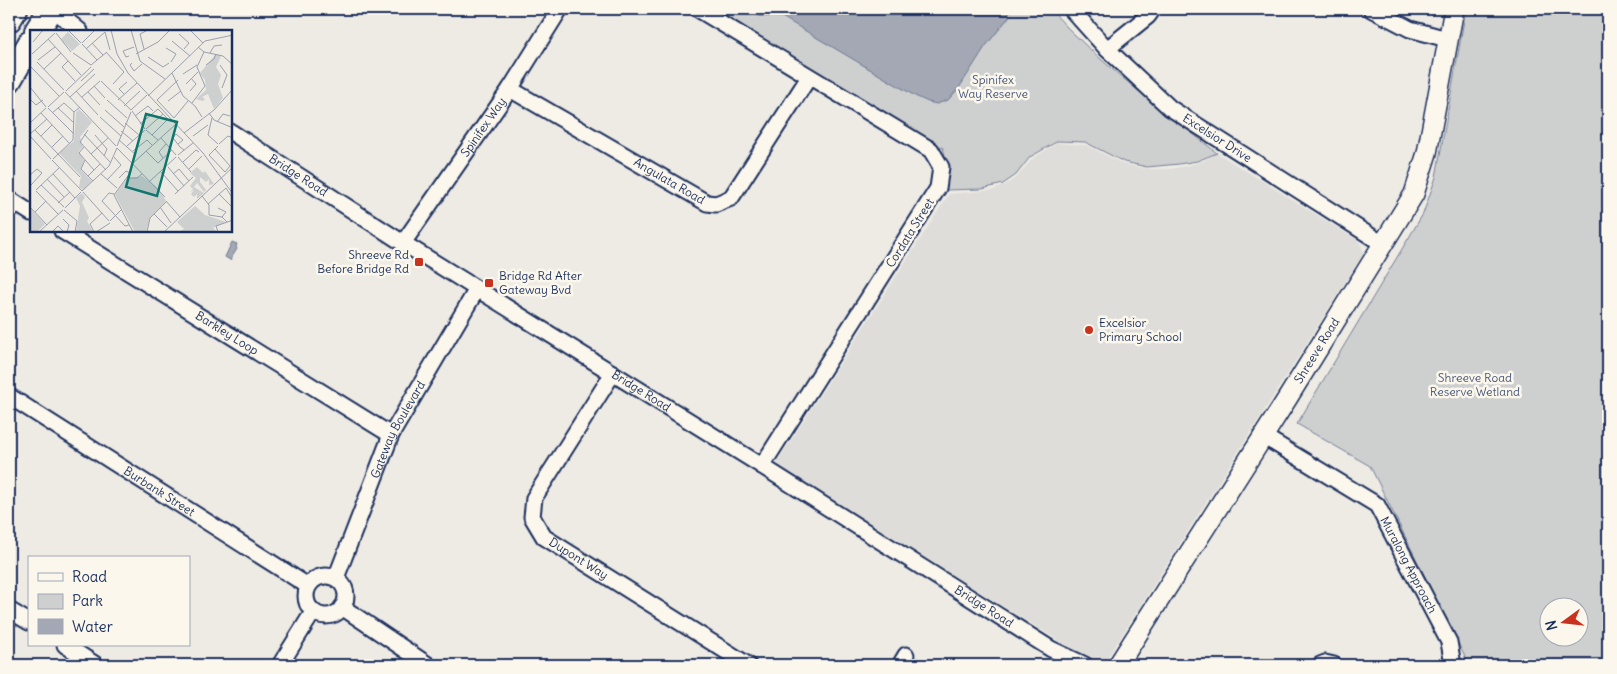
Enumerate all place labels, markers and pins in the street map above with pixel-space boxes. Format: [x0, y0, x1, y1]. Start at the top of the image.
place label: Shreeve Rd Before Bridge Rd [317, 247, 409, 276]
marker: Shreeve Rd Before Bridge Rd [413, 256, 425, 268]
place label: Bridge Rd After Gateway Bvd [499, 268, 582, 297]
marker: Bridge Rd After Gateway Bvd [483, 277, 495, 289]
place label: Excelsior Primary School [1099, 315, 1182, 344]
marker: Excelsior Primary School [1083, 324, 1095, 336]

